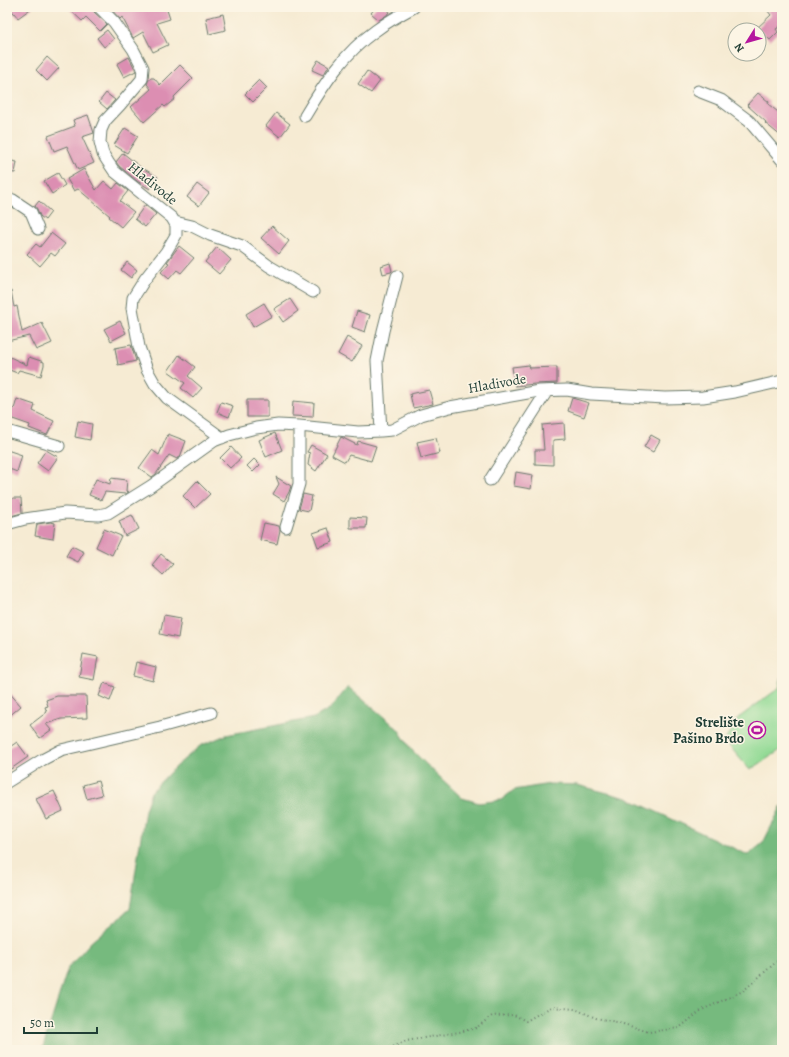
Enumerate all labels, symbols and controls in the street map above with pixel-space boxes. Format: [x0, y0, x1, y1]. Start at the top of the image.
north arrow [727, 22, 767, 62]
text: N [731, 40, 748, 55]
street label: Hladivode [124, 158, 181, 209]
street label: Hladivode [467, 369, 528, 398]
place label: Strelište Pašino Brdo [673, 713, 745, 748]
sports icon: Strelište Pašino Brdo [747, 720, 767, 740]
scale bar [24, 1009, 97, 1035]
text: 50 m [30, 1015, 54, 1031]

